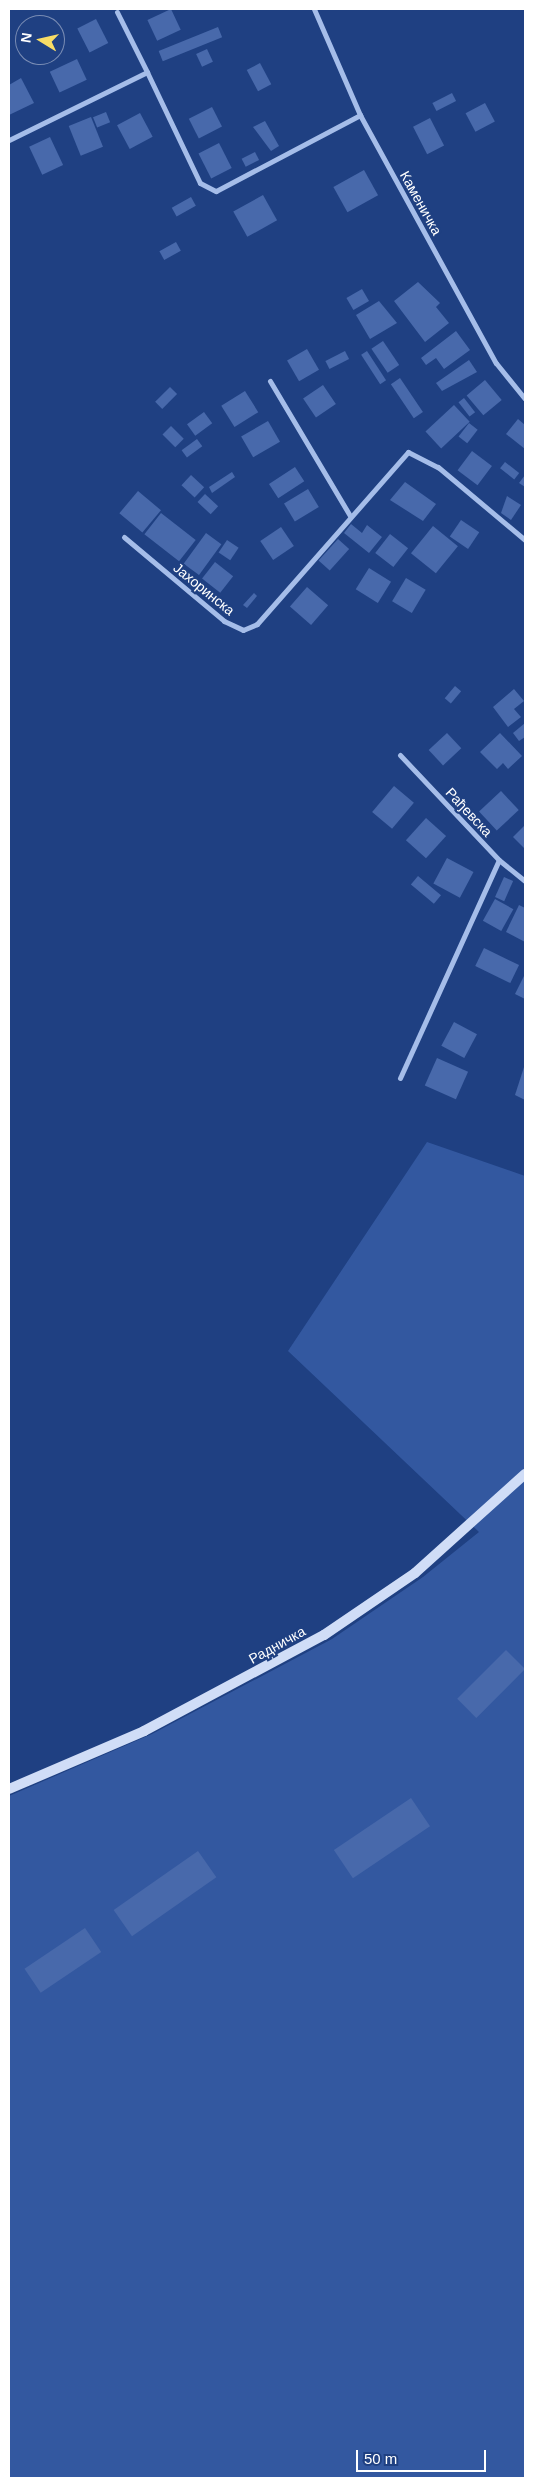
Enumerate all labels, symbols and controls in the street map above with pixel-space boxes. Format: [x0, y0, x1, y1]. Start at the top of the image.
north arrow [15, 15, 65, 65]
text: N [17, 32, 35, 44]
street label: Каменичка [397, 168, 445, 238]
street label: Јахоринска [170, 559, 238, 619]
street label: Рађевска [442, 784, 496, 840]
street label: Радничка [246, 1623, 308, 1667]
scale bar [359, 2440, 489, 2472]
text: 50 m [364, 2450, 397, 2467]

